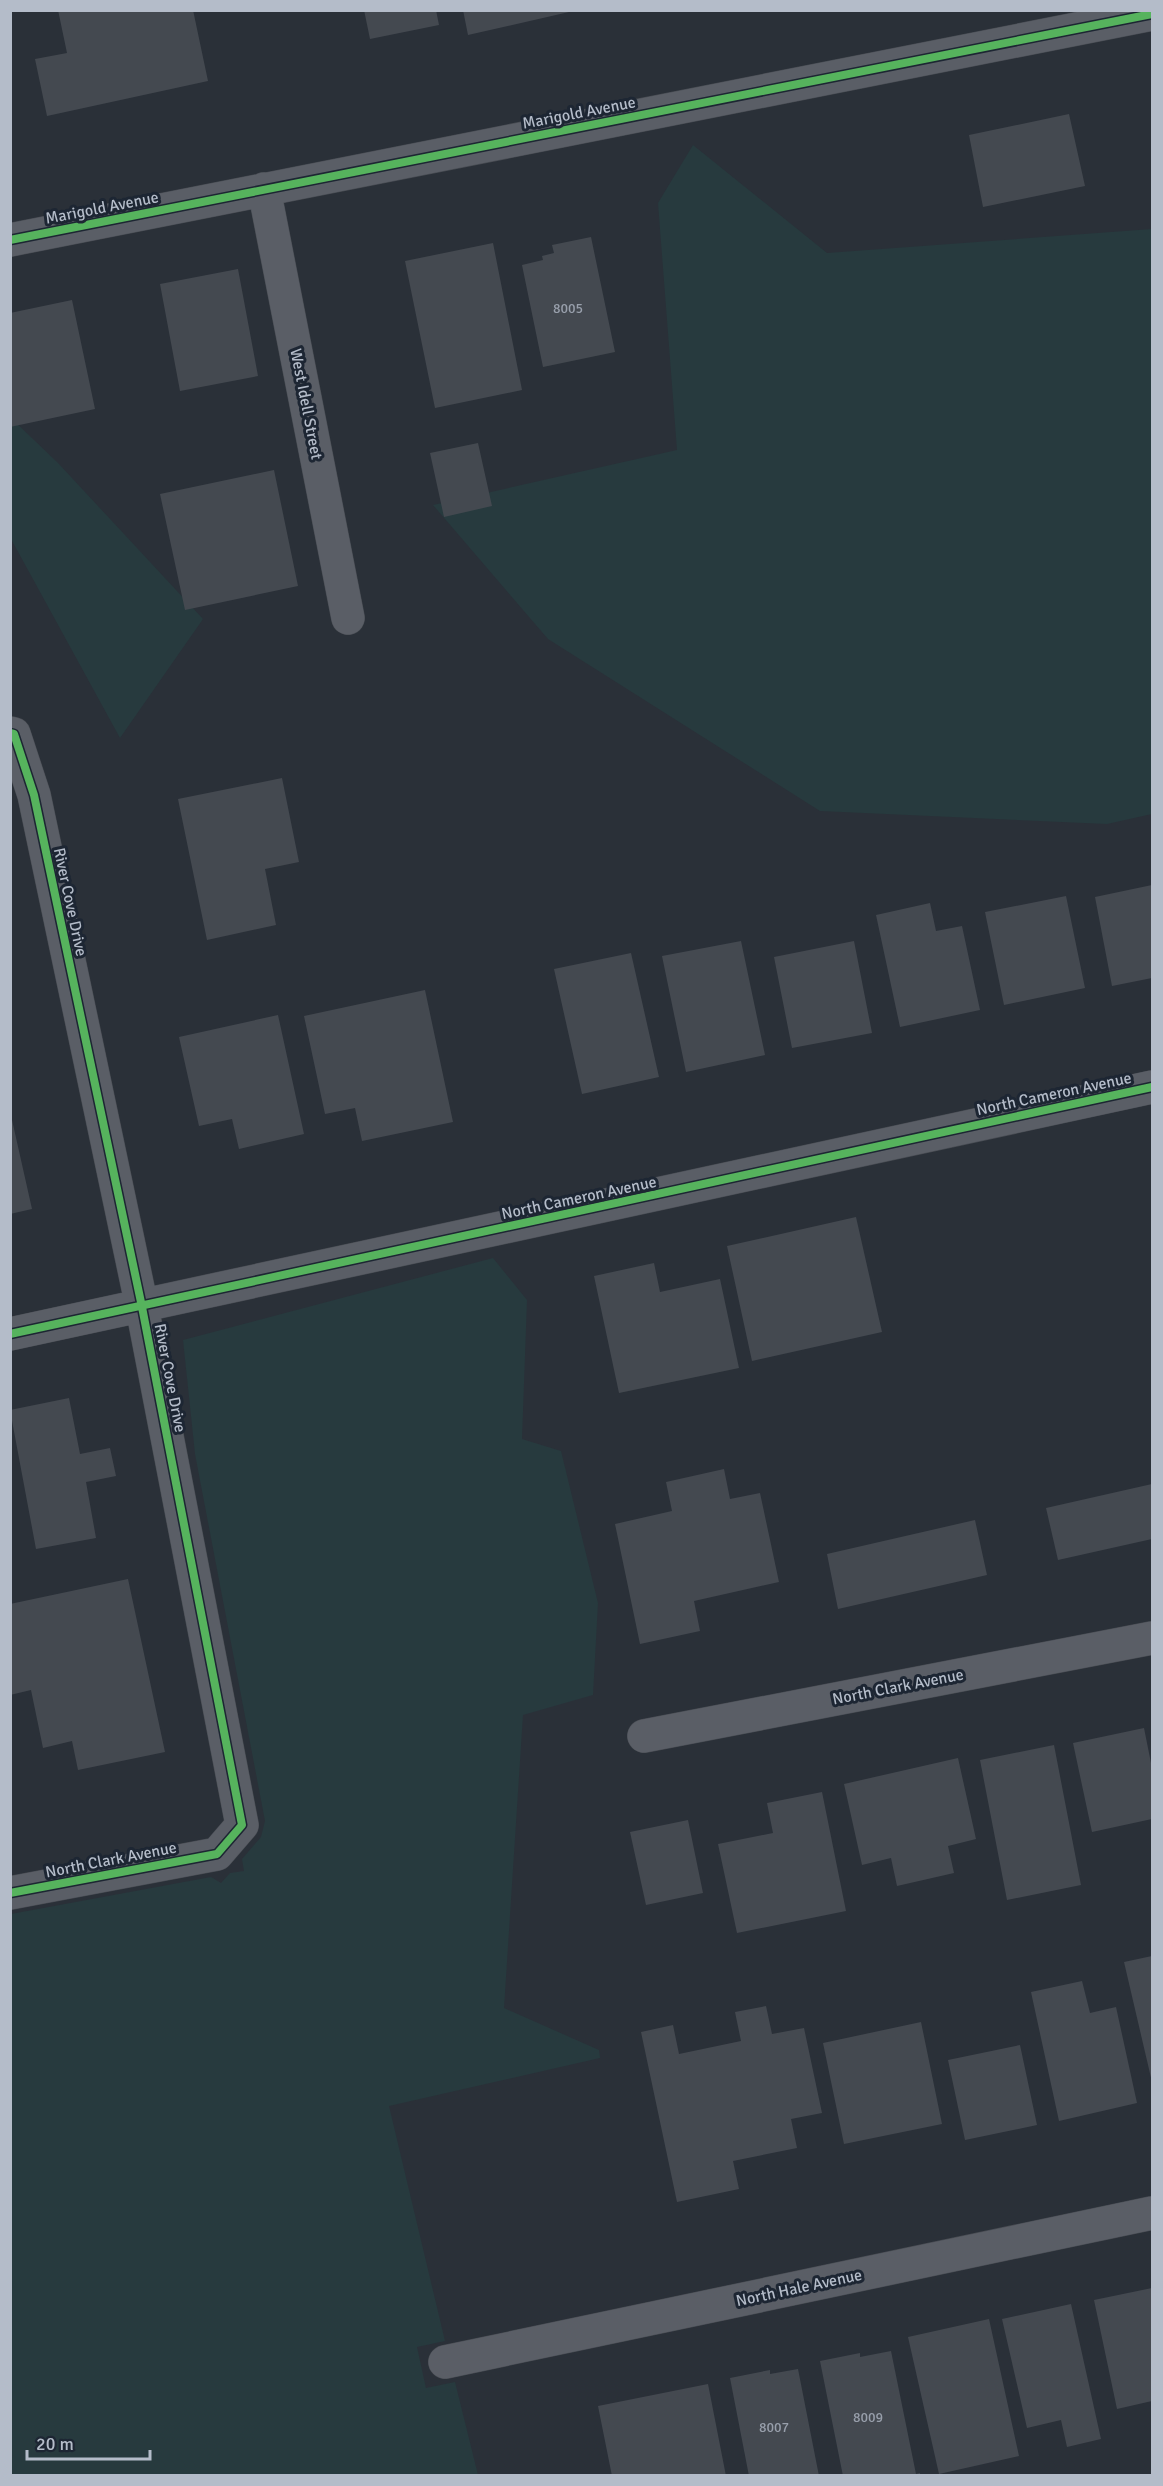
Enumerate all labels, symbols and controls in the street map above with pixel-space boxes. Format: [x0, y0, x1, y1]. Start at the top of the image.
street label: Marigold Avenue [521, 92, 637, 134]
street label: Marigold Avenue [44, 187, 160, 229]
house number: 8005 [553, 300, 583, 317]
street label: West Idell Street [285, 347, 327, 462]
street label: River Cove Drive [49, 846, 91, 958]
street label: North Cameron Avenue [975, 1068, 1133, 1120]
street label: North Cameron Avenue [500, 1172, 658, 1224]
street label: River Cove Drive [150, 1322, 190, 1434]
street label: North Clark Avenue [831, 1664, 965, 1710]
street label: North Clark Avenue [44, 1837, 178, 1883]
street label: North Hale Avenue [734, 2265, 864, 2311]
house number: 8009 [853, 2409, 883, 2426]
house number: 8007 [759, 2419, 789, 2436]
scale bar [27, 2423, 150, 2461]
text: 20 m [36, 2433, 74, 2455]

